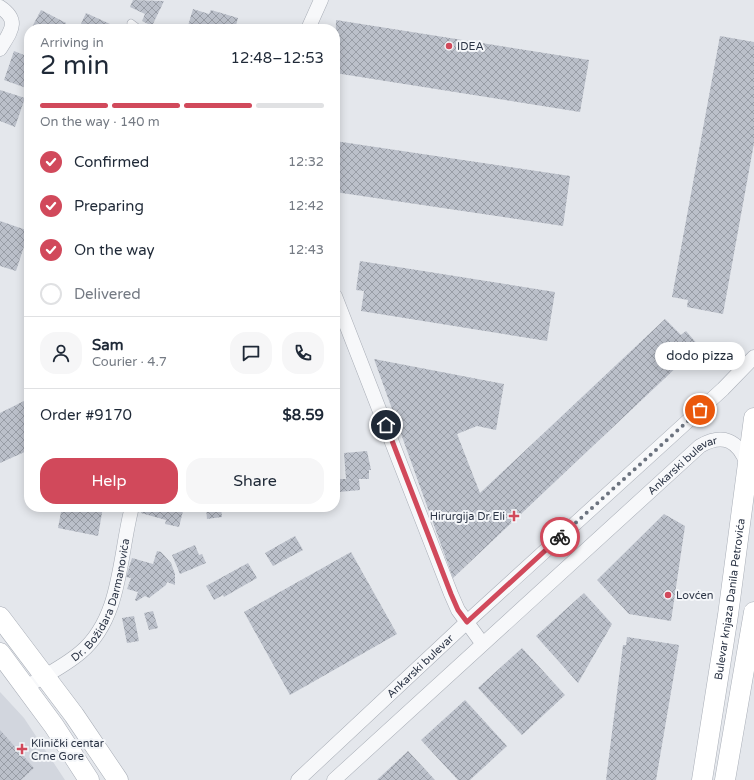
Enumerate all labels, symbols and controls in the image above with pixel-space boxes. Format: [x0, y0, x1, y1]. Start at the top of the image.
text: Arriving in [40, 35, 104, 51]
place label: IDEA [457, 40, 484, 53]
marker: IDEA [444, 41, 454, 51]
text: 12:48–12:53 [231, 49, 324, 67]
text: 2 min [40, 50, 109, 81]
text: On the way · 140 m [40, 114, 160, 130]
icon: check [40, 151, 62, 173]
text: Confirmed [74, 153, 149, 171]
text: 12:32 [288, 154, 324, 170]
icon: check [40, 195, 62, 217]
text: Preparing [74, 197, 144, 215]
text: 12:42 [288, 198, 324, 214]
icon: check [40, 239, 62, 261]
text: On the way [74, 241, 154, 259]
text: 12:43 [288, 242, 324, 258]
text: Delivered [74, 285, 141, 303]
button: person [40, 332, 82, 374]
button: chat [230, 332, 272, 374]
button: phone [282, 332, 324, 374]
text: Sam [92, 336, 123, 354]
callout: dodo pizza [655, 342, 745, 370]
text: dodo pizza [666, 348, 734, 364]
text: Courier · 4.7 [92, 354, 167, 370]
pin [683, 393, 717, 427]
icon: bag [689, 399, 711, 421]
text: Order #9170 [40, 406, 132, 424]
text: $8.59 [283, 406, 324, 424]
pin [369, 408, 403, 442]
icon: home [375, 414, 397, 436]
street label: Ankarski bulevar [645, 434, 719, 498]
button: Help [40, 458, 178, 504]
button: Share [186, 458, 324, 504]
place label: Hirurgija Dr Eli [430, 510, 505, 523]
marker: Hirurgija Dr Eli [508, 510, 520, 522]
courier [540, 517, 580, 557]
street label: Bulevar knjaza Danila Petrovića [712, 518, 748, 681]
icon: bike [549, 526, 571, 548]
street label: Dr. Božidara Darmanovića [69, 538, 132, 664]
place label: Lovćen [676, 589, 713, 602]
marker: Lovćen [663, 590, 673, 600]
street label: Ankarski bulevar [384, 631, 457, 701]
place label: Klinički centar Crne Gore [31, 737, 105, 763]
marker: Klinički centar Crne Gore [16, 743, 28, 755]

